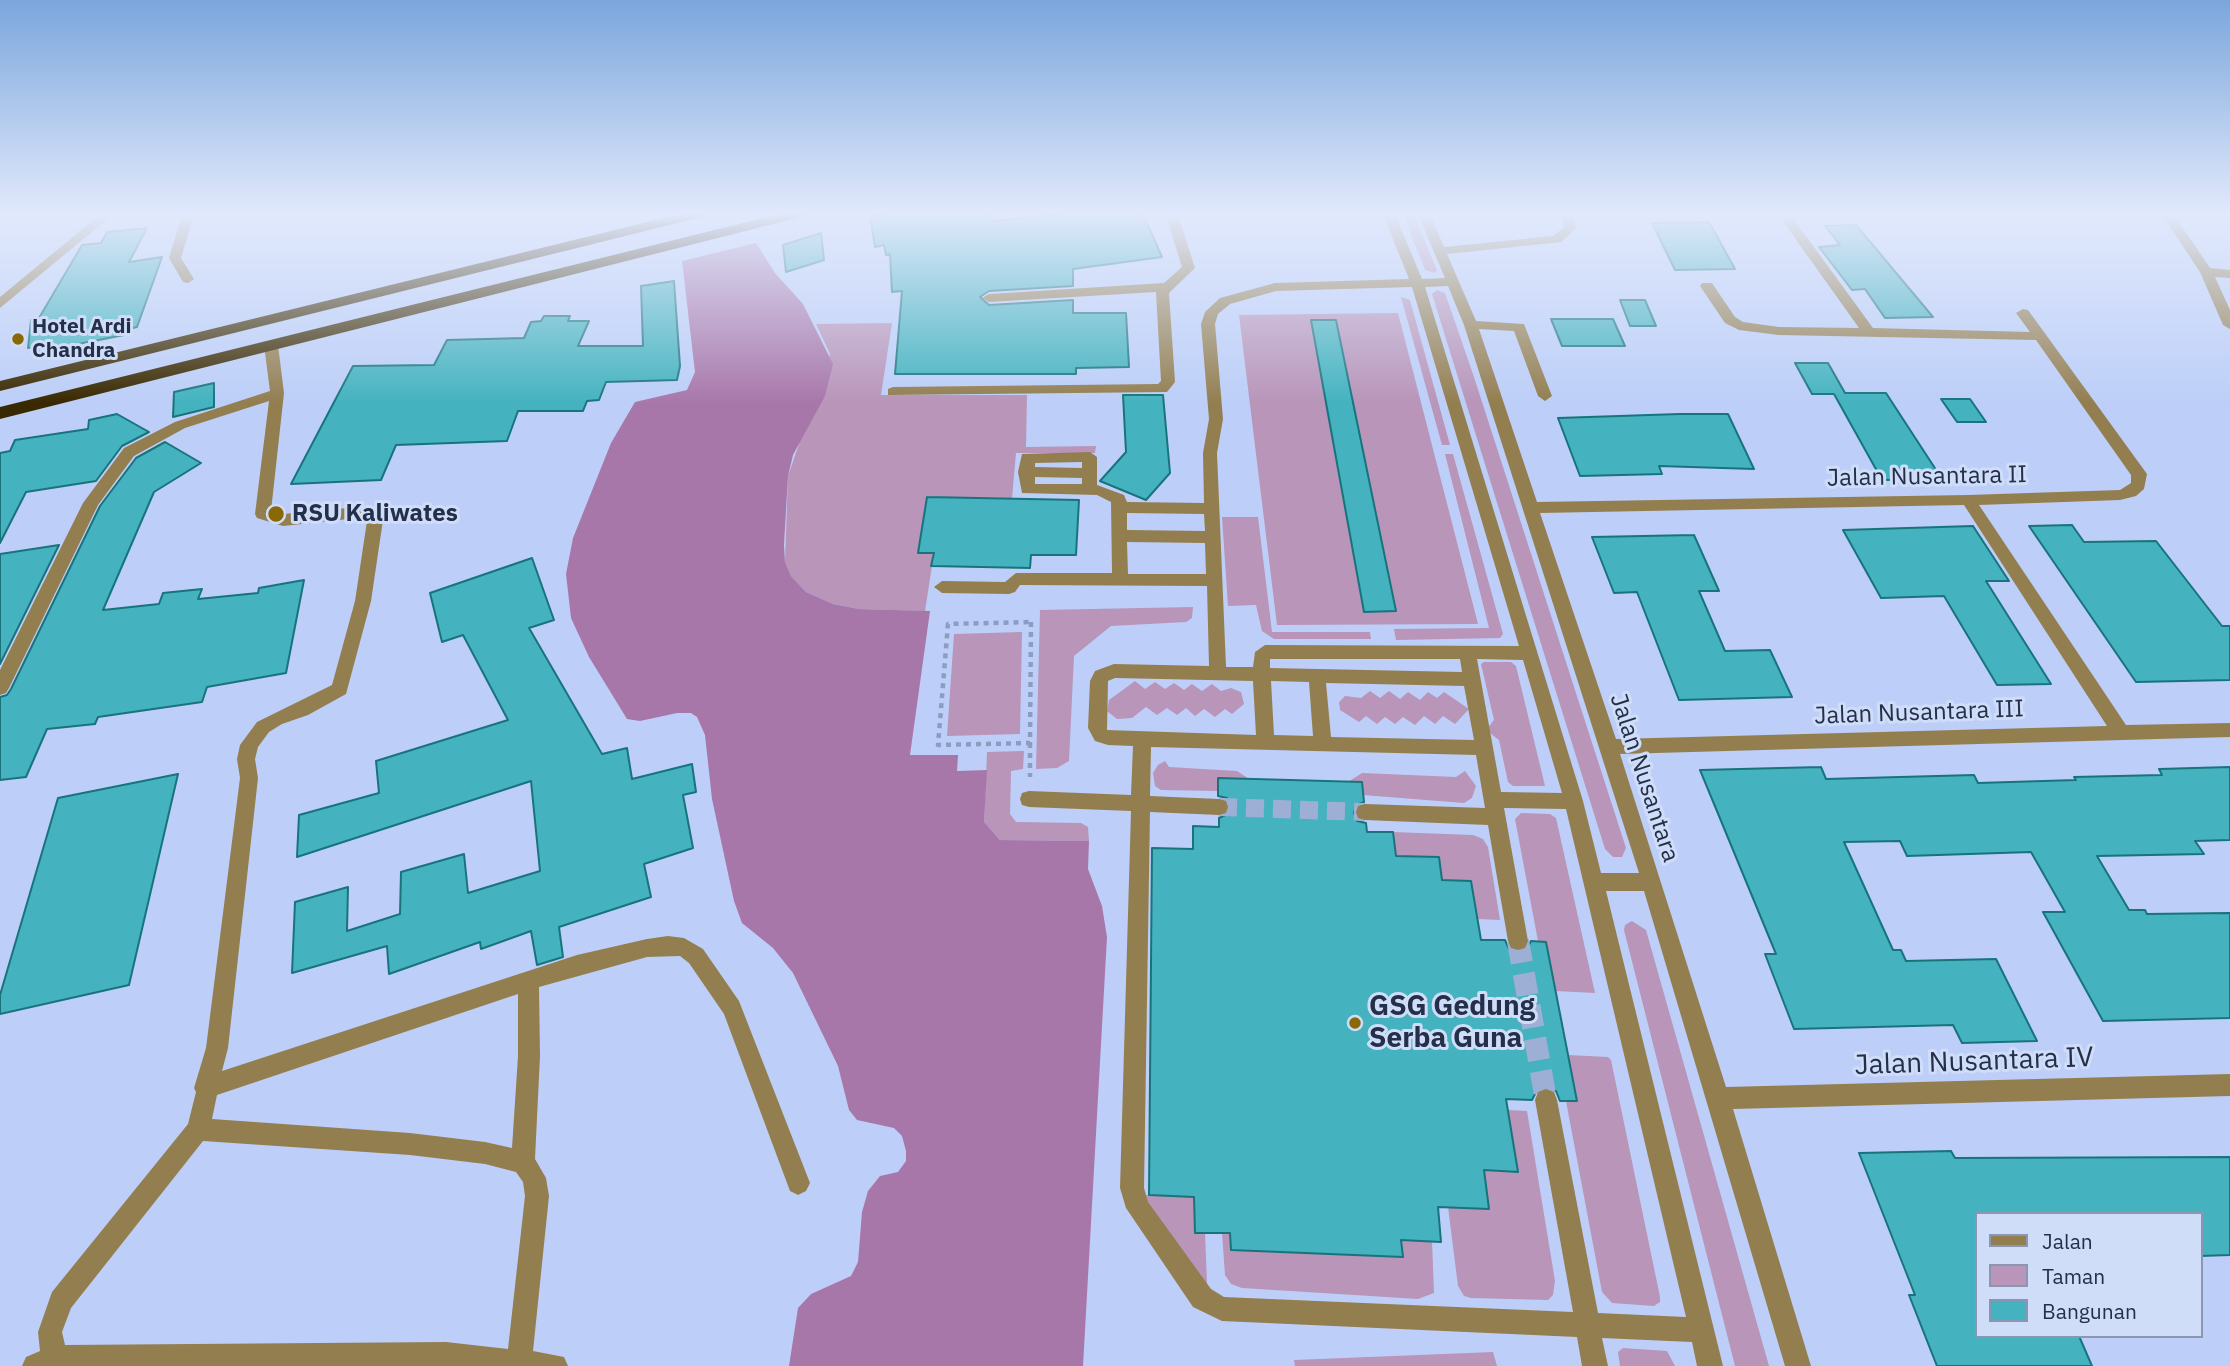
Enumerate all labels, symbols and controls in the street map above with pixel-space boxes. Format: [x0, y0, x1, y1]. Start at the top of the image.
place label: Hotel Ardi Chandra [32, 314, 132, 364]
marker: Hotel Ardi Chandra [10, 331, 26, 347]
street label: Jalan Nusantara II [1827, 461, 2027, 493]
place label: RSU Kaliwates [292, 500, 458, 528]
marker: RSU Kaliwates [266, 504, 286, 524]
street label: Jalan Nusantara [1603, 690, 1685, 866]
street label: Jalan Nusantara III [1814, 695, 2024, 731]
place label: GSG Gedung Serba Guna [1369, 990, 1535, 1056]
marker: GSG Gedung Serba Guna [1347, 1015, 1363, 1031]
street label: Jalan Nusantara IV [1854, 1041, 2094, 1083]
legend [1974, 1212, 2202, 1338]
text: Jalan [2042, 1227, 2093, 1255]
text: Taman [2042, 1262, 2105, 1290]
text: Bangunan [2042, 1297, 2137, 1325]

